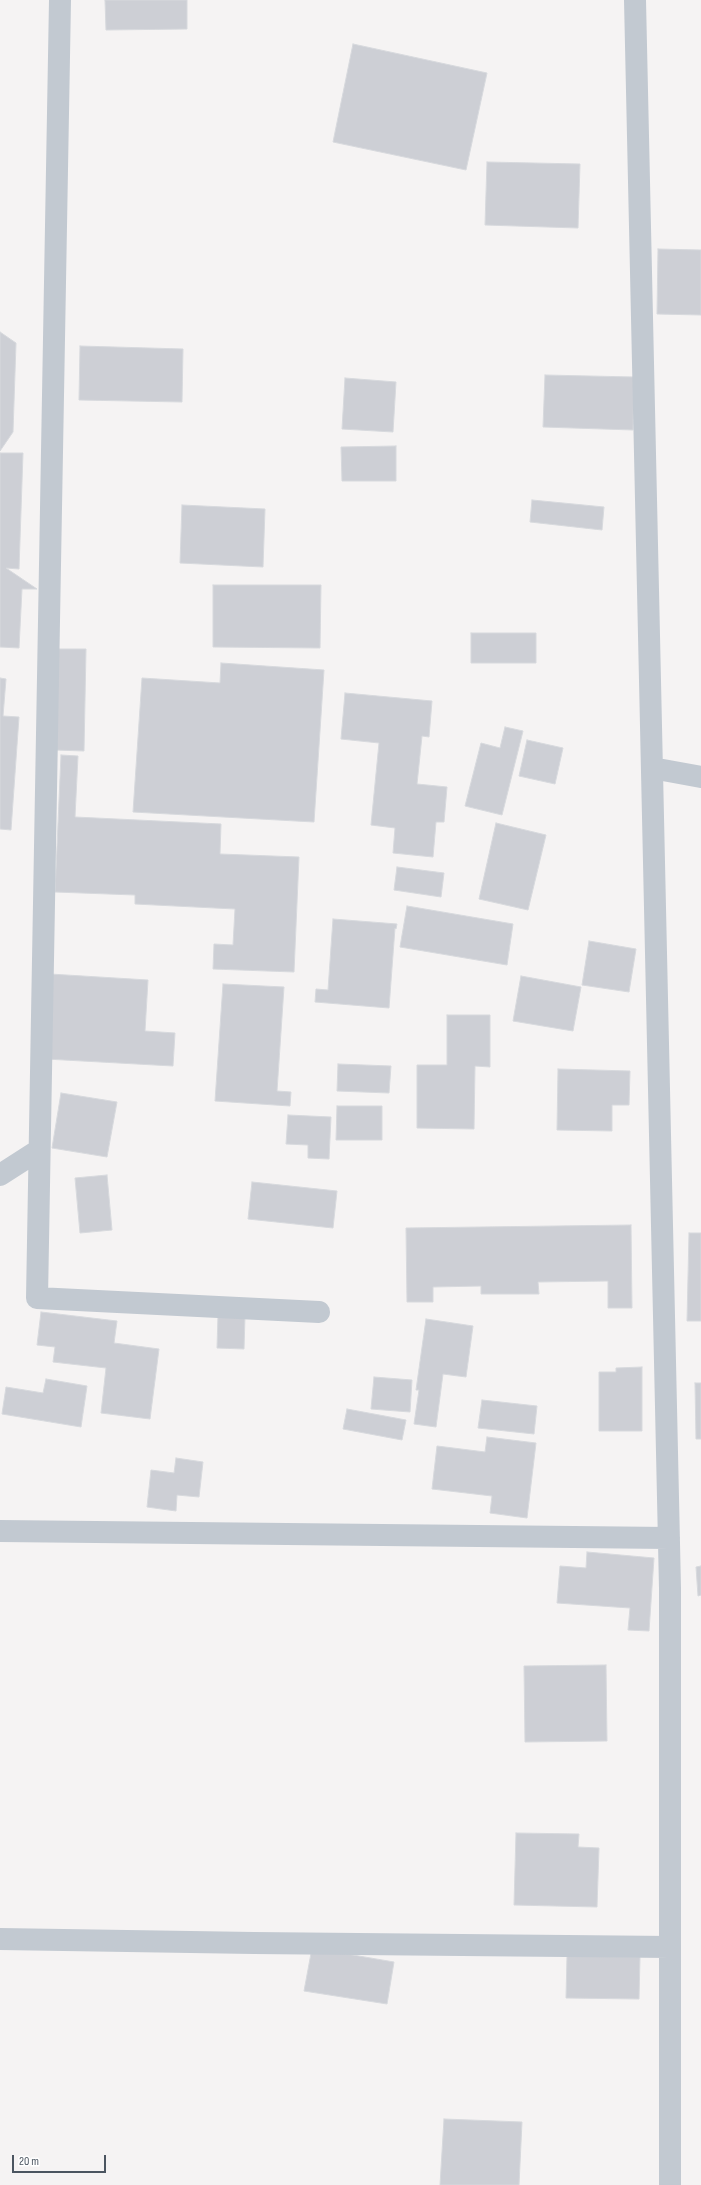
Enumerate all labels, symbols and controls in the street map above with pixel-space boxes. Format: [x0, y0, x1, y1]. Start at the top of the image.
scale bar [14, 2147, 108, 2173]
text: 20 m [19, 2154, 39, 2169]

